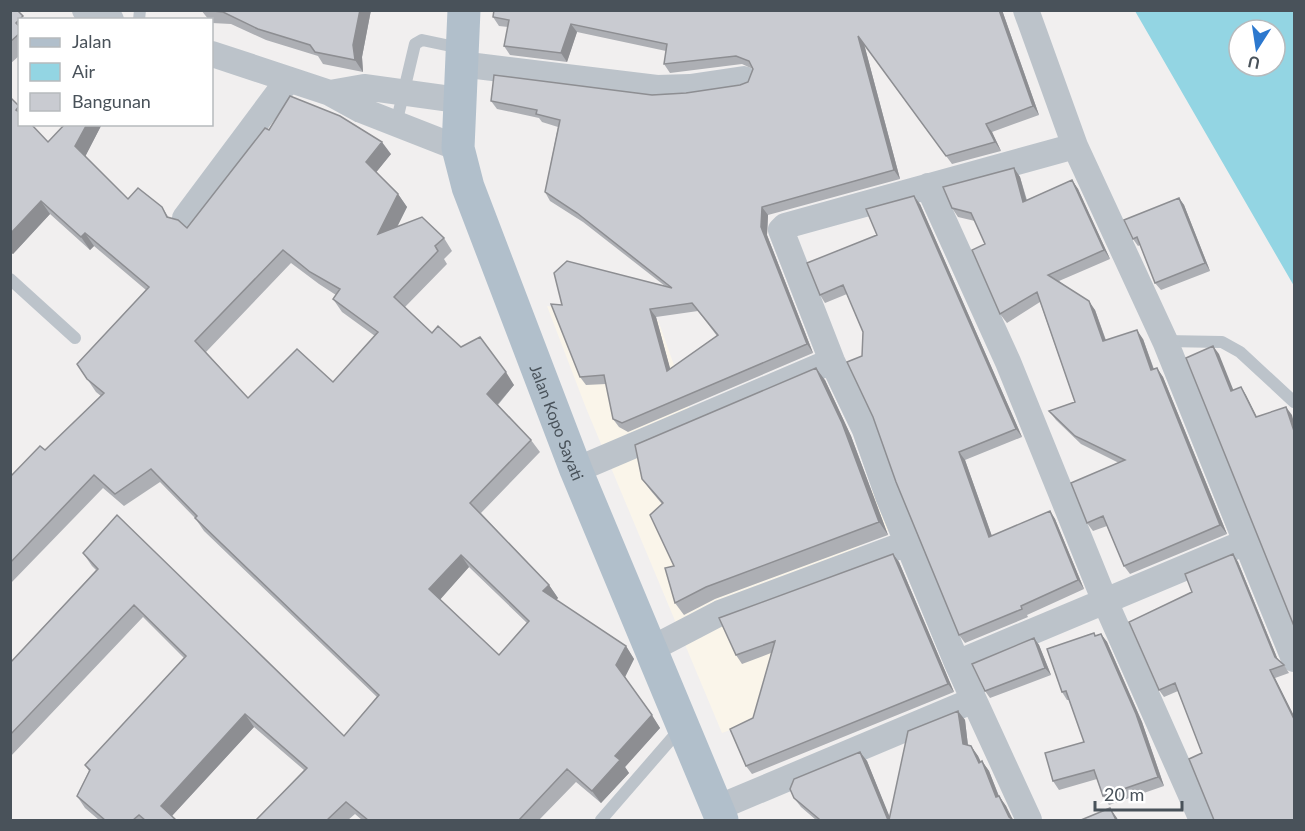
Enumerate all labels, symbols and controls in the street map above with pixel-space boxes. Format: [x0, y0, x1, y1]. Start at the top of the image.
legend [18, 18, 213, 126]
north arrow [1227, 18, 1287, 78]
text: Jalan [72, 30, 111, 52]
text: U [1246, 53, 1262, 74]
text: Air [72, 60, 95, 82]
text: Bangunan [72, 90, 151, 112]
street label: Jalan Kopo Sayati [527, 361, 589, 483]
scale bar [1095, 774, 1182, 812]
text: 20 m [1104, 783, 1144, 805]

